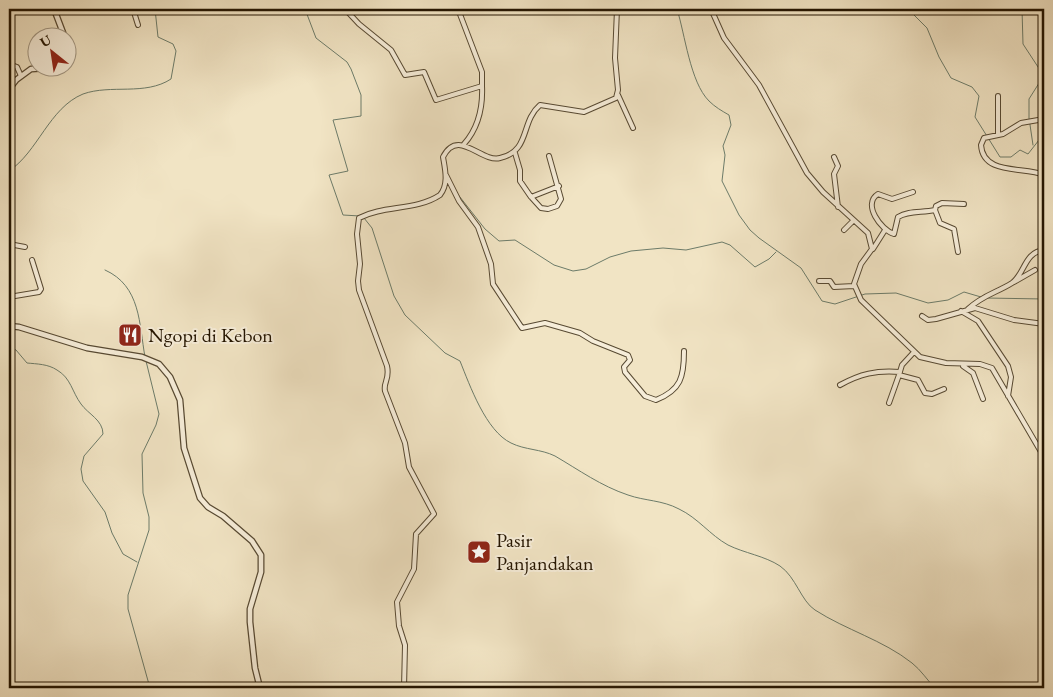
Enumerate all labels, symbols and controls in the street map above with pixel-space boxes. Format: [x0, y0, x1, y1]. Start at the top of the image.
north arrow [28, 28, 78, 78]
text: U [36, 30, 55, 51]
restaurant icon: Ngopi di Kebon [117, 322, 143, 348]
place label: Ngopi di Kebon [148, 322, 273, 348]
place label: Pasir Panjandakan [496, 527, 594, 576]
place icon: Pasir Panjandakan [466, 539, 492, 565]

